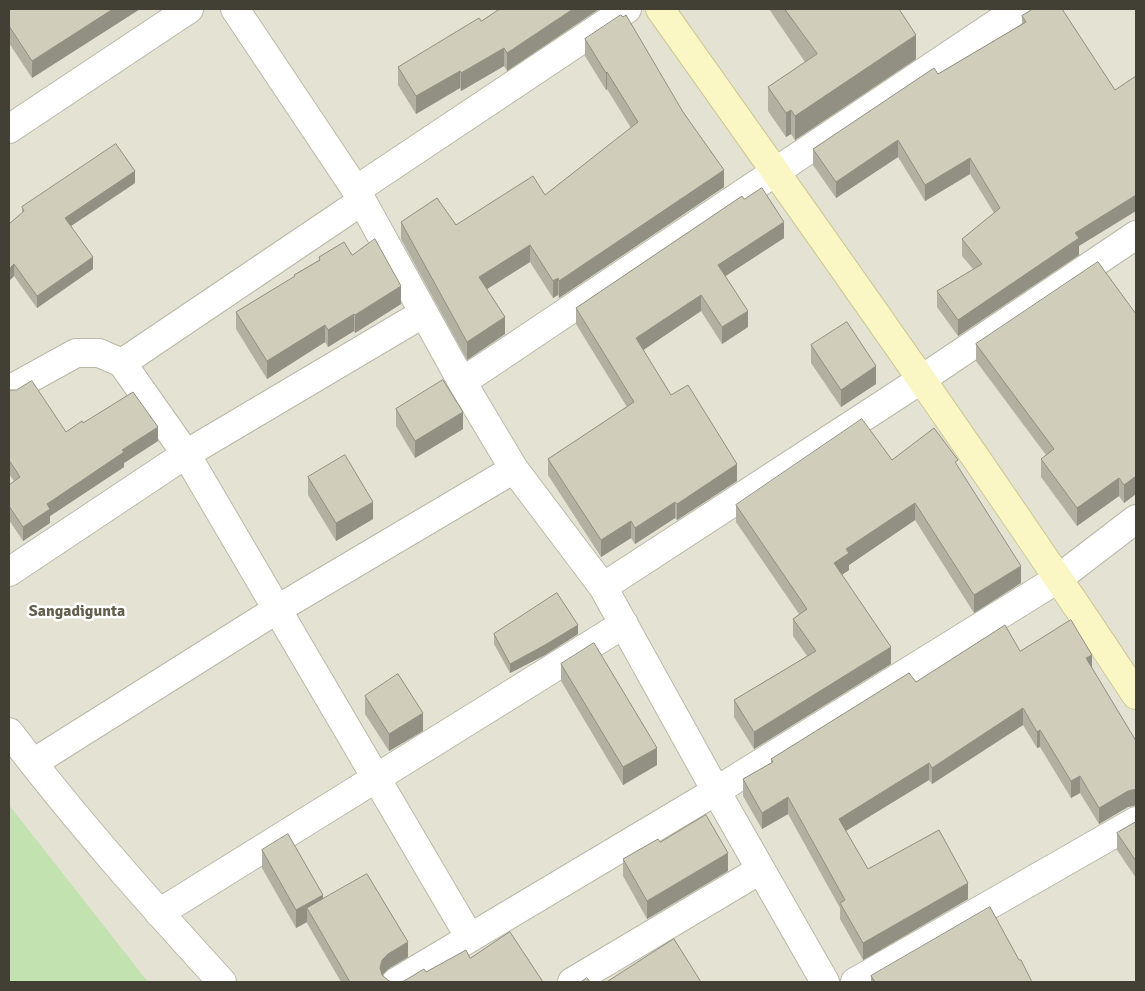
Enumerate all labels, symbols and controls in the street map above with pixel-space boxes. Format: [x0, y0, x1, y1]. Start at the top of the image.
district label: Sangadigunta [29, 602, 125, 622]

